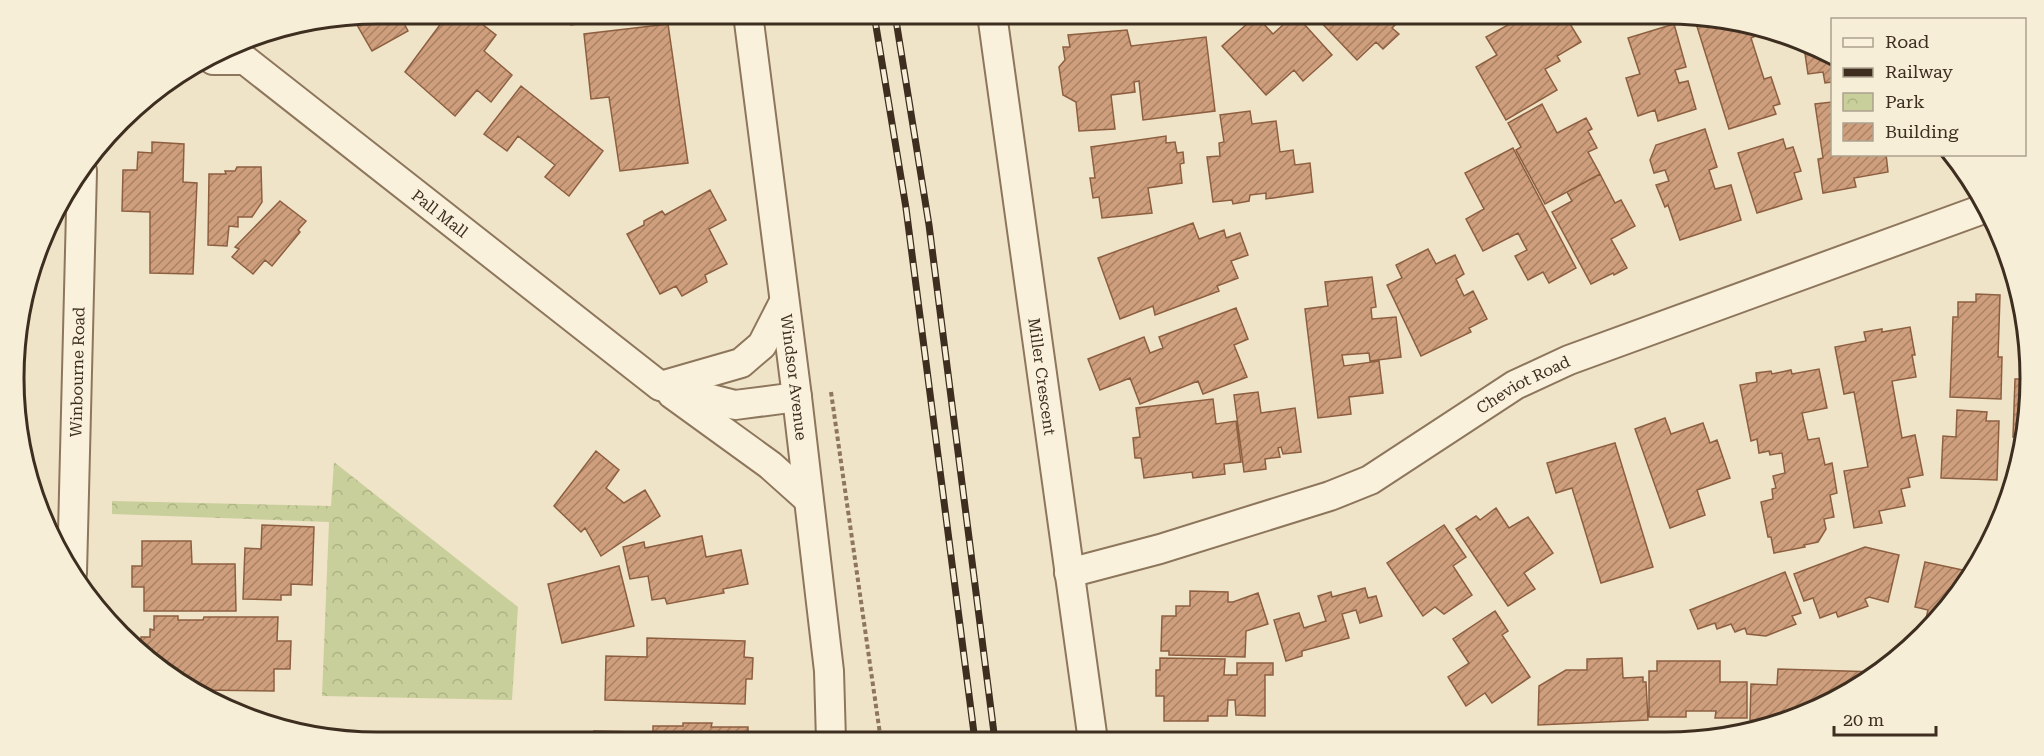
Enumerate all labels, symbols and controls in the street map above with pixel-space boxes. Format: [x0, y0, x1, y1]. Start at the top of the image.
legend [1831, 18, 2026, 156]
text: Road [1885, 31, 1930, 52]
text: Railway [1885, 61, 1953, 82]
text: Park [1885, 91, 1925, 112]
text: Building [1885, 121, 1959, 142]
street label: Pall Mall [408, 186, 472, 242]
street label: Winbourne Road [66, 307, 89, 438]
street label: Windsor Avenue [776, 313, 811, 442]
street label: Miller Crescent [1024, 317, 1059, 436]
street label: Cheviot Road [1473, 352, 1573, 418]
scale bar [1834, 699, 1936, 737]
text: 20 m [1843, 709, 1884, 730]

